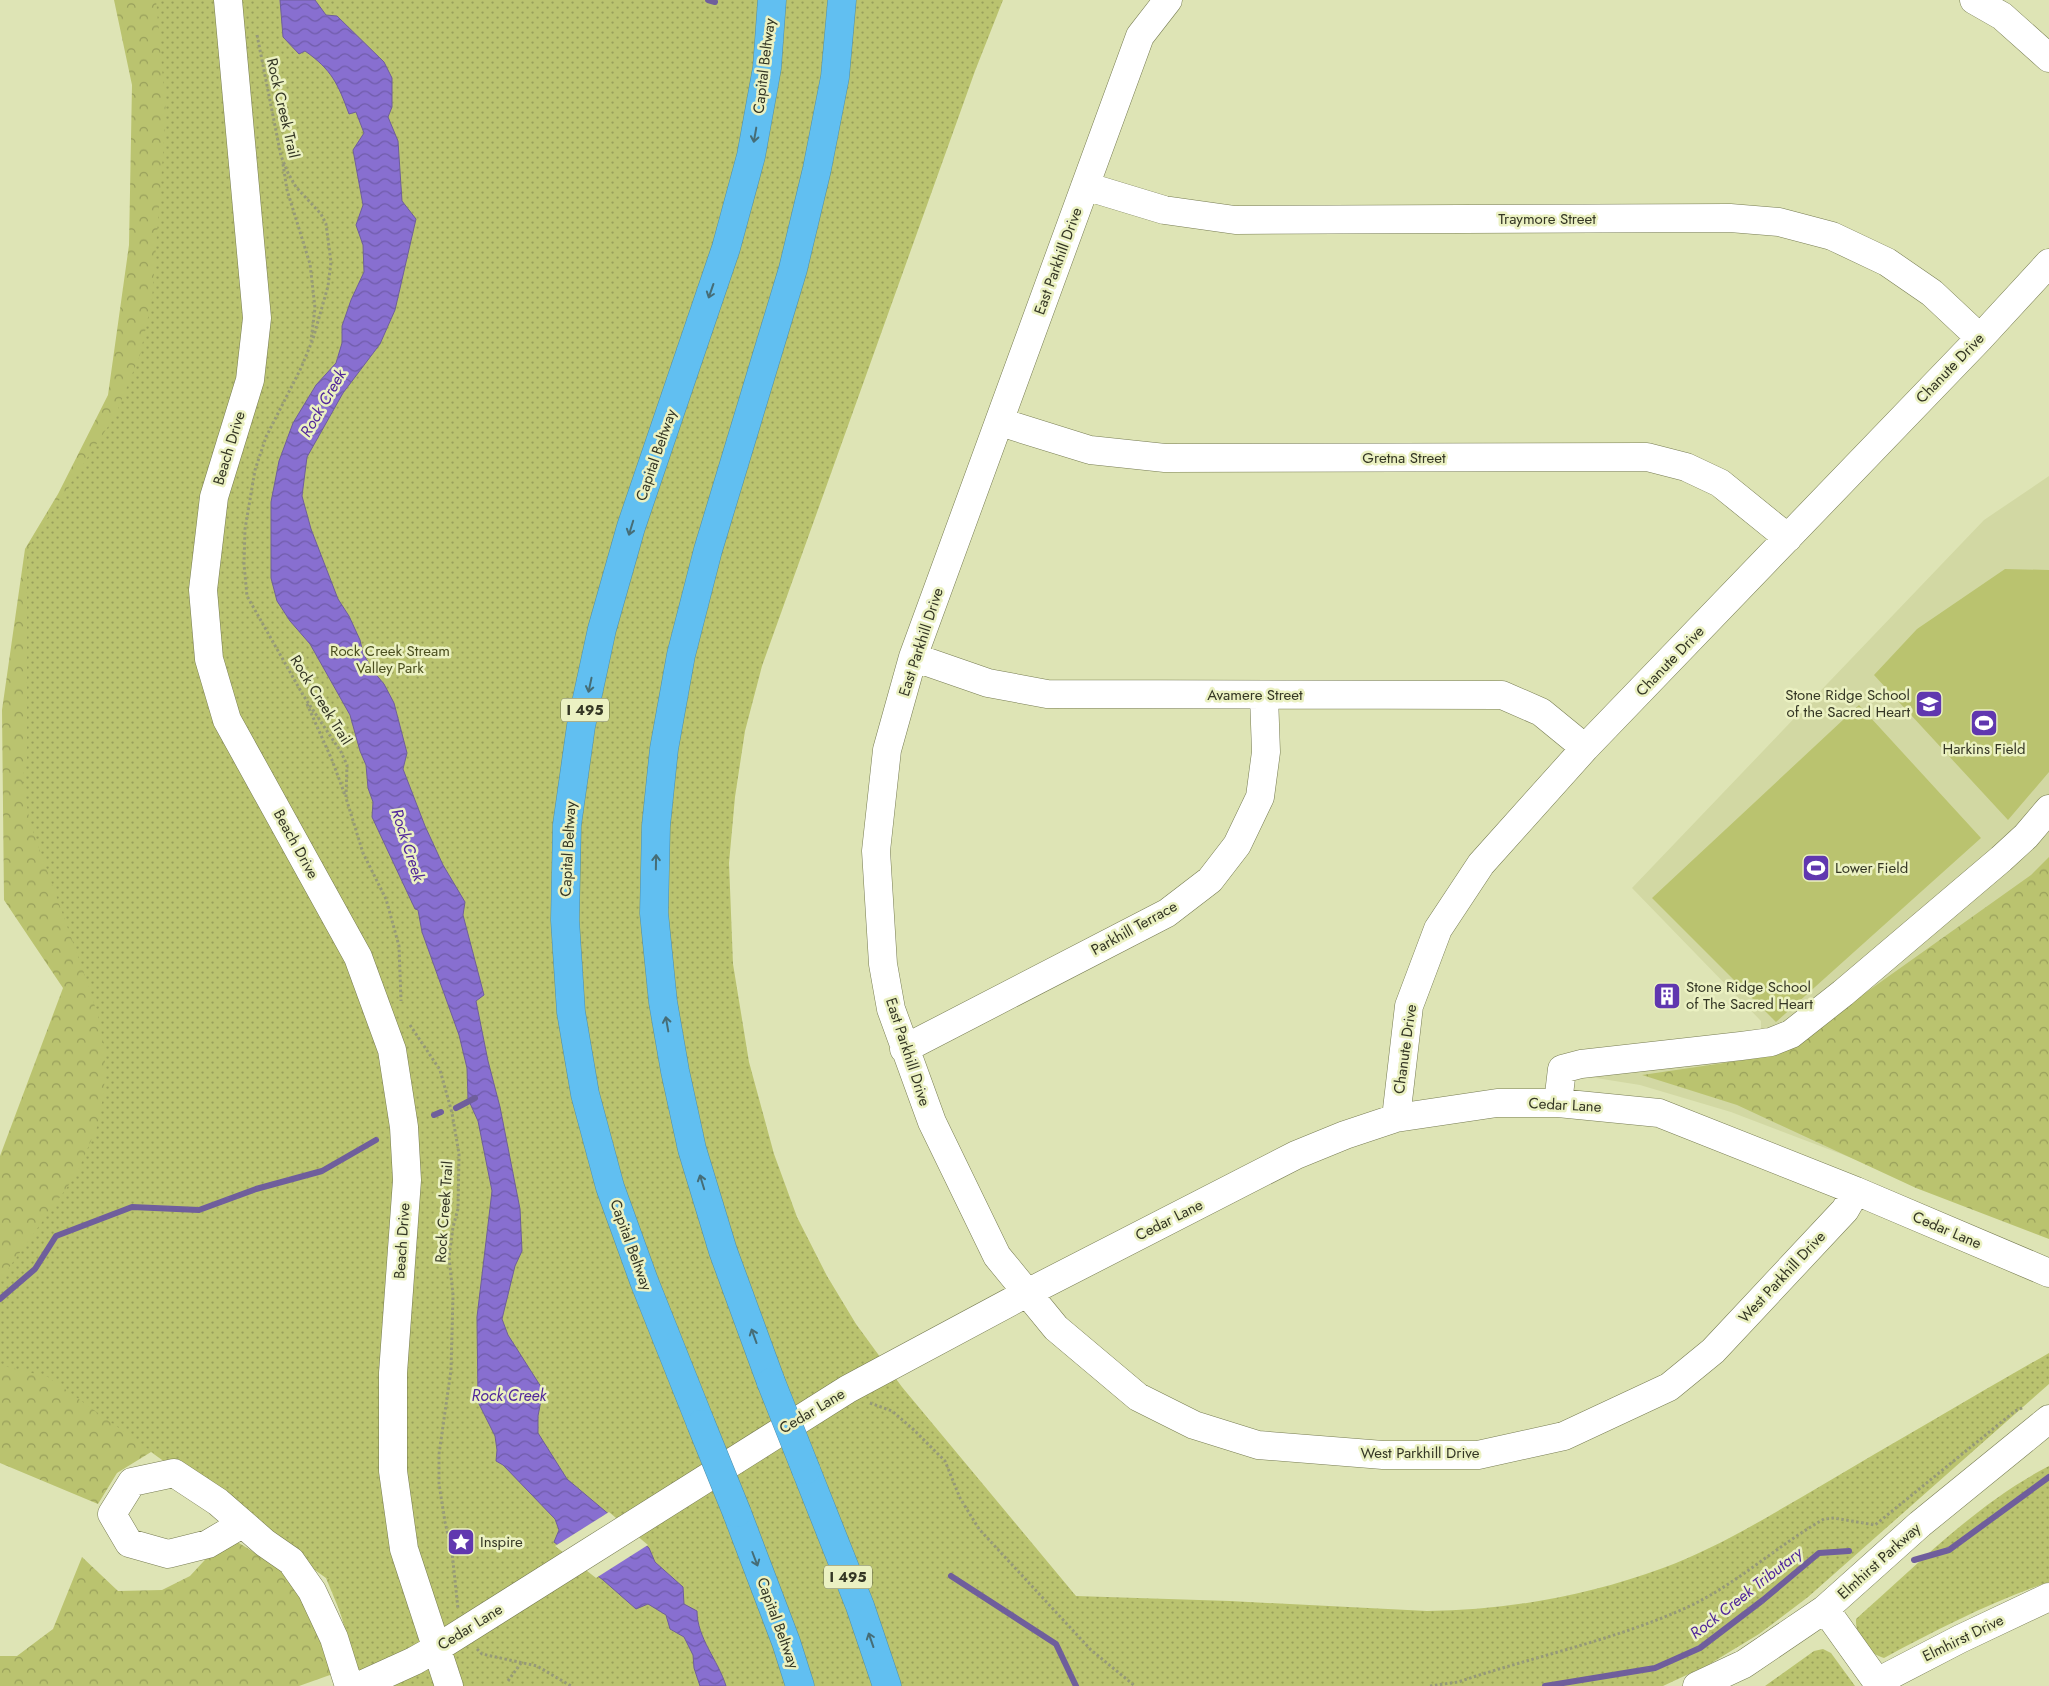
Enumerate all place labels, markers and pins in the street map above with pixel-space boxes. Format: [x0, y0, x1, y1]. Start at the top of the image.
place label: Stone Ridge School of the Sacred Heart [1785, 684, 1910, 723]
school or university icon: Stone Ridge School of the Sacred Heart [1914, 689, 1944, 719]
sports icon: Harkins Field [1969, 708, 1999, 738]
place label: Harkins Field [1942, 738, 2026, 760]
sports icon: Lower Field [1801, 853, 1831, 883]
place label: Lower Field [1835, 857, 1908, 879]
place label: Stone Ridge School of The Sacred Heart [1686, 976, 1813, 1015]
building icon: Stone Ridge School of The Sacred Heart [1652, 981, 1682, 1011]
place icon: Inspire [446, 1527, 476, 1557]
place label: Inspire [480, 1531, 523, 1553]

